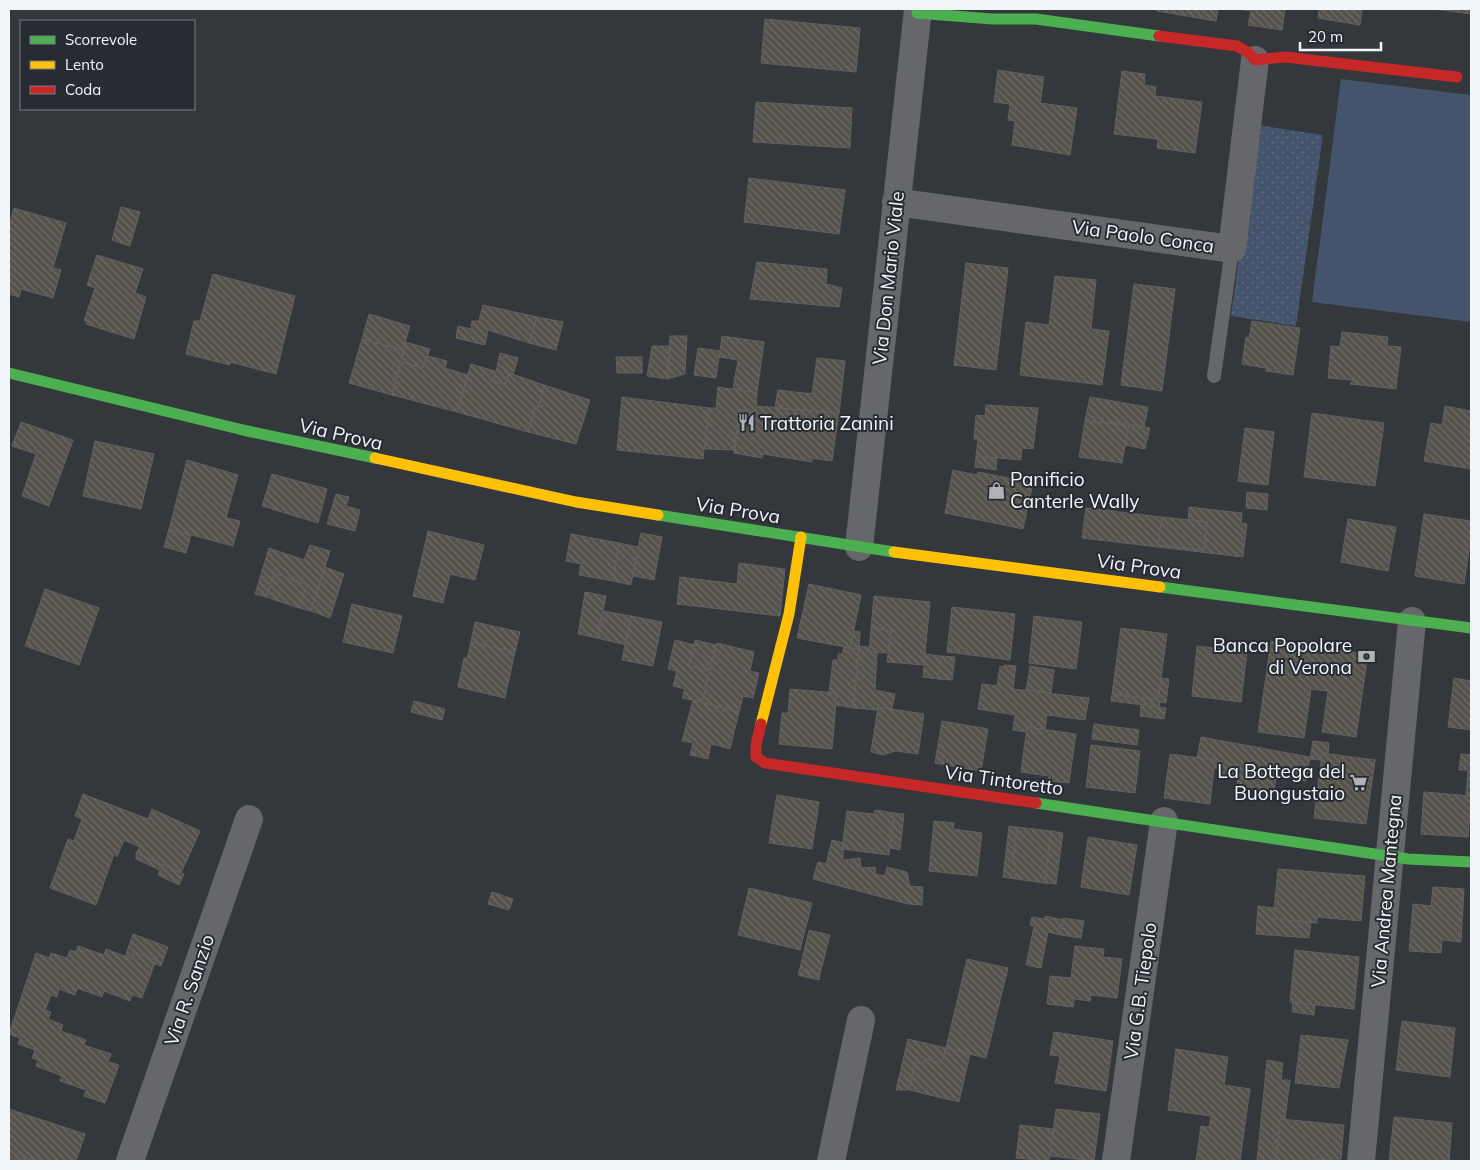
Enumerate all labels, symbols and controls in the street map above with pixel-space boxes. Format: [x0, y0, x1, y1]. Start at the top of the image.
legend [20, 20, 195, 110]
scale bar [1300, 20, 1381, 52]
text: 20 m [1308, 27, 1343, 46]
text: Scorrevole [65, 30, 137, 49]
text: Lento [65, 55, 104, 74]
text: Coda [65, 80, 101, 99]
street label: Via Don Mario Viale [867, 190, 909, 366]
street label: Via Paolo Conca [1070, 214, 1216, 258]
place label: Trattoria Zanini [760, 411, 894, 435]
street label: Via Prova [297, 413, 385, 455]
restaurant icon: Trattoria Zanini [736, 413, 756, 433]
place label: Panificio Canterle Wally [1010, 467, 1139, 513]
shop icon: Panificio Canterle Wally [986, 480, 1006, 500]
street label: Via Prova [694, 491, 782, 529]
street label: Via Prova [1095, 548, 1183, 584]
place label: Banca Popolare di Verona [1213, 633, 1352, 679]
bank icon: Banca Popolare di Verona [1356, 646, 1376, 666]
place label: La Bottega del Buongustaio [1217, 759, 1345, 805]
street label: Via Tintoretto [943, 760, 1065, 800]
supermarket icon: La Bottega del Buongustaio [1349, 772, 1369, 792]
street label: Via Andrea Mantegna [1366, 793, 1406, 989]
street label: Via G.B. Tiepolo [1118, 921, 1162, 1061]
street label: Via R. Sanzio [159, 931, 219, 1049]

